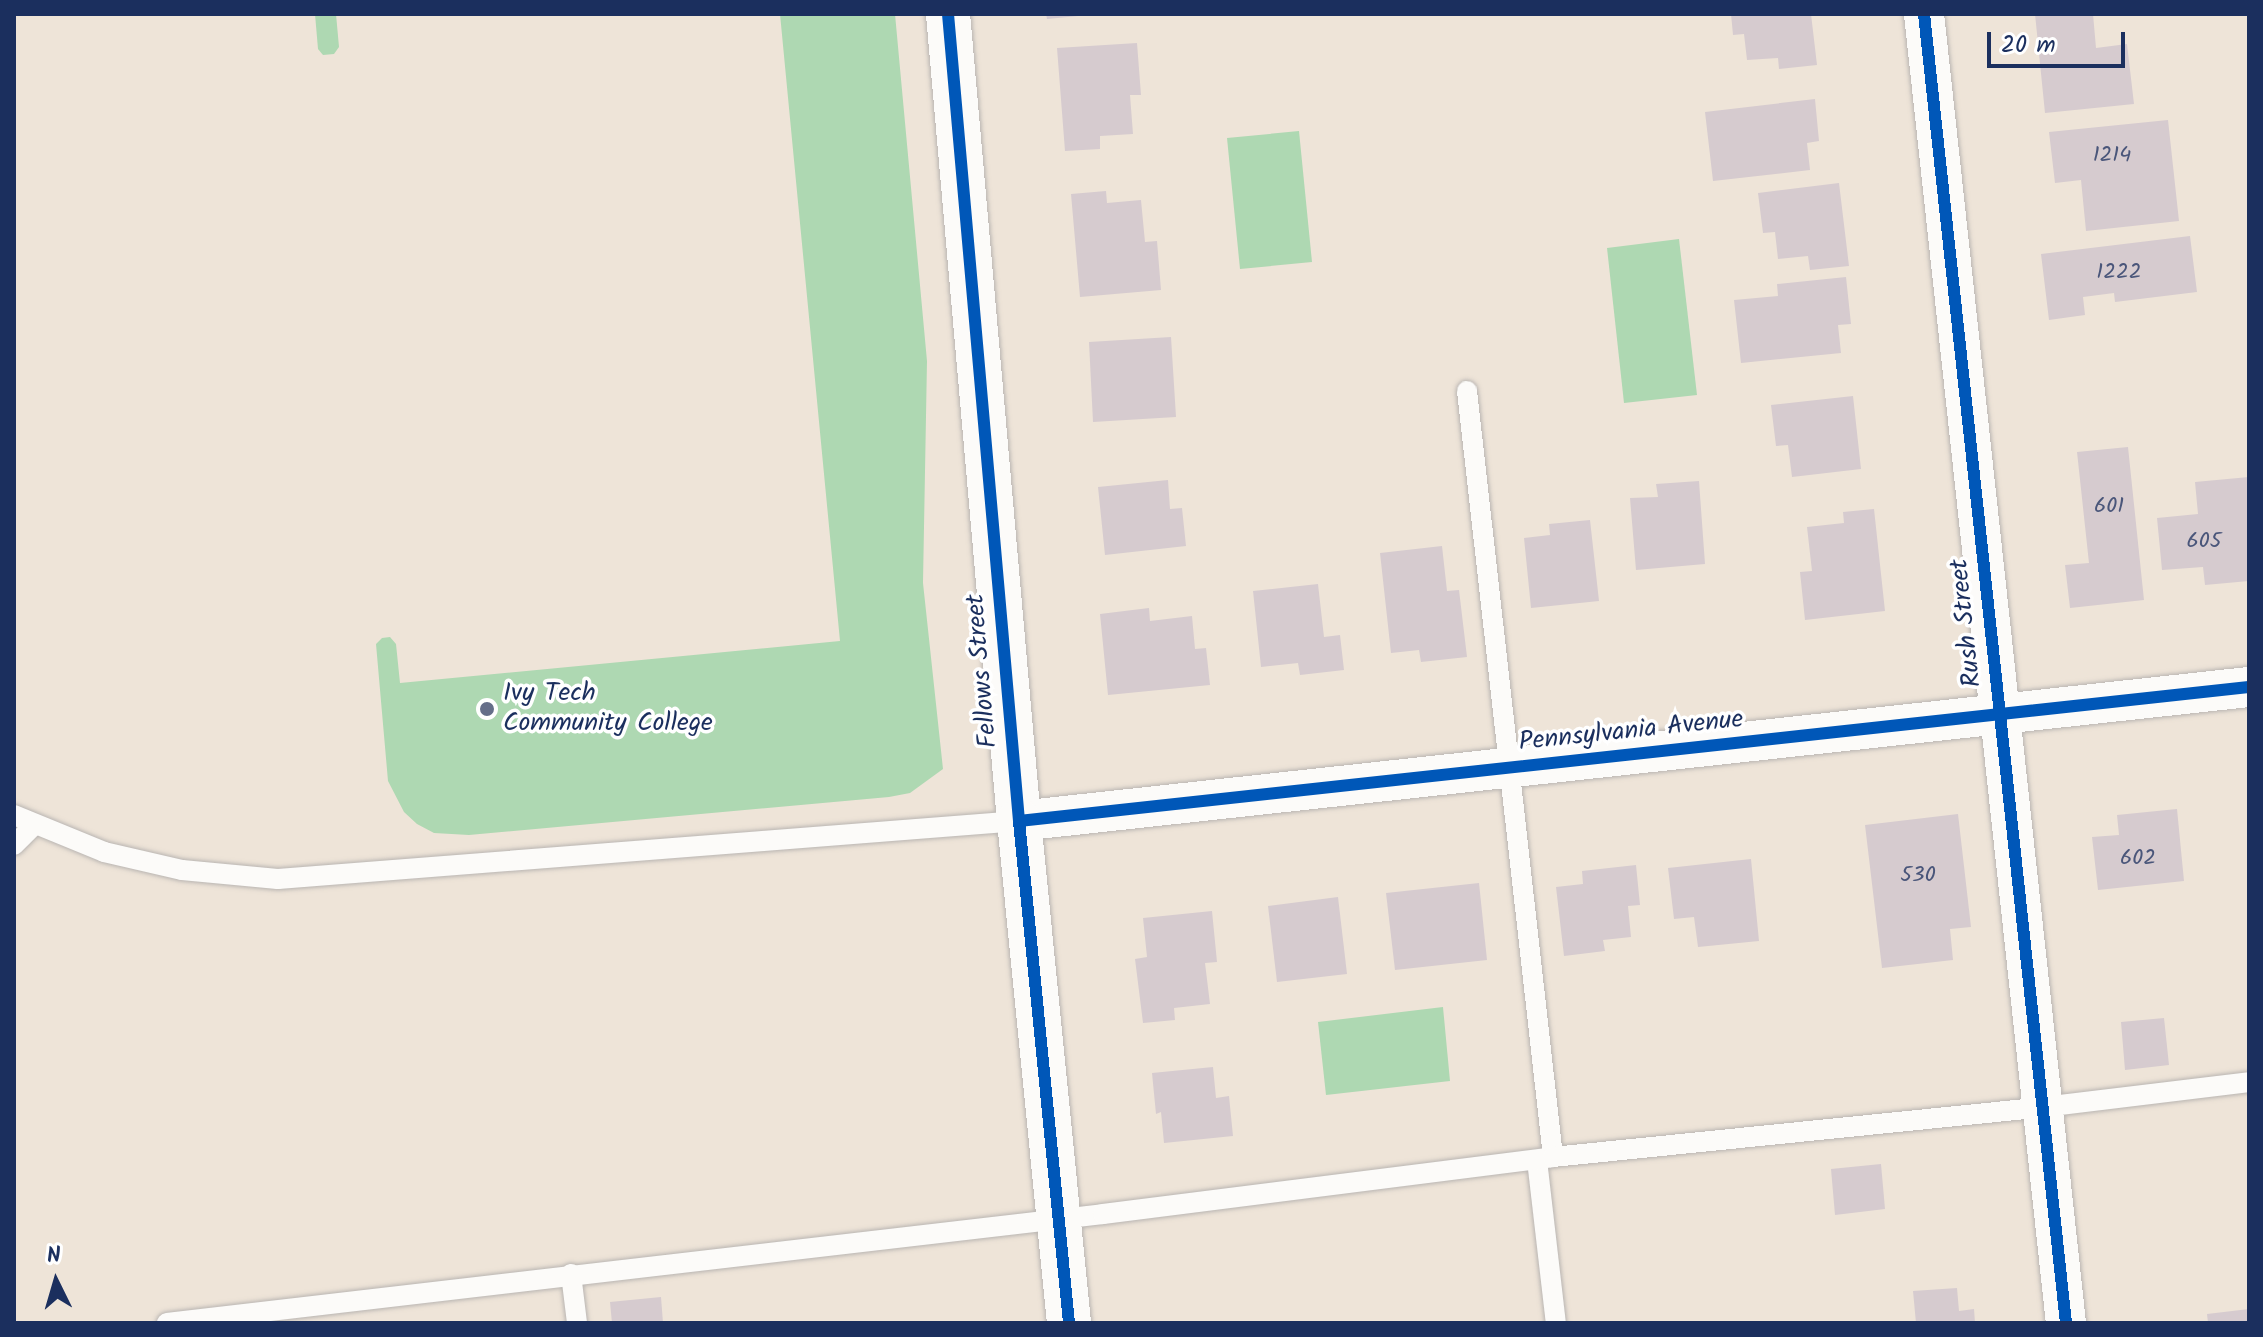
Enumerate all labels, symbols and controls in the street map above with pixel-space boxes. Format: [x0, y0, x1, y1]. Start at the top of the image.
scale bar [1991, 16, 2129, 66]
text: 20 m [2001, 26, 2056, 65]
house number: 1214 [2093, 143, 2131, 169]
house number: 1222 [2096, 260, 2142, 286]
house number: 601 [2094, 494, 2124, 520]
house number: 605 [2186, 529, 2222, 555]
street label: Rush Street [1945, 557, 1989, 689]
street label: Fellows Street [961, 593, 1005, 749]
place label: Ivy Tech Community College [503, 678, 713, 740]
marker: Ivy Tech Community College [478, 700, 496, 718]
street label: Pennsylvania Avenue [1517, 705, 1745, 759]
house number: 602 [2120, 846, 2156, 872]
house number: 530 [1900, 863, 1936, 889]
text: N [45, 1239, 62, 1275]
north arrow [16, 1241, 96, 1321]

